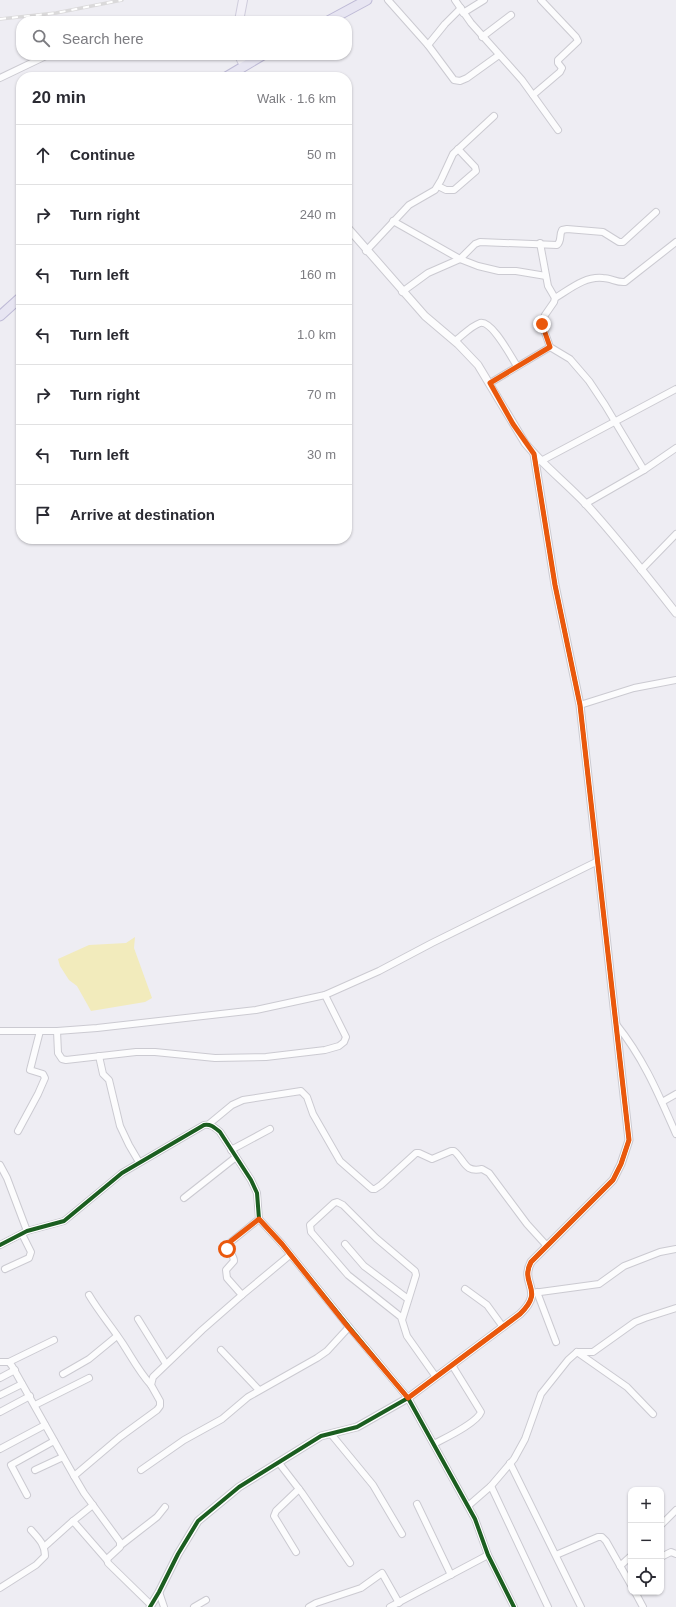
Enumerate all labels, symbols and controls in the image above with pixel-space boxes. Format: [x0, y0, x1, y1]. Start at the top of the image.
search box [16, 16, 352, 60]
icon: search [30, 27, 52, 49]
text: Search here [62, 30, 144, 47]
text: 20 min [32, 88, 86, 107]
text: Walk · 1.6 km [257, 91, 336, 106]
icon: ahead [32, 144, 54, 166]
text: Continue [70, 146, 135, 163]
text: 50 m [307, 147, 336, 162]
icon: right [32, 204, 54, 226]
text: Turn right [70, 206, 140, 223]
text: 240 m [300, 207, 336, 222]
icon: left [32, 264, 54, 286]
text: Turn left [70, 266, 129, 283]
text: 160 m [300, 267, 336, 282]
route end [533, 315, 551, 333]
icon: left [32, 324, 54, 346]
text: Turn left [70, 326, 129, 343]
text: 1.0 km [297, 327, 336, 342]
icon: right [32, 384, 54, 406]
text: Turn right [70, 386, 140, 403]
text: 70 m [307, 387, 336, 402]
icon: left [32, 444, 54, 466]
text: Turn left [70, 446, 129, 463]
text: 30 m [307, 447, 336, 462]
icon: arrive [32, 504, 54, 526]
text: Arrive at destination [70, 506, 215, 523]
route start [218, 1240, 236, 1258]
map controls [628, 1487, 664, 1595]
button: + [628, 1487, 664, 1523]
button: − [628, 1523, 664, 1559]
button: locate [628, 1559, 664, 1595]

